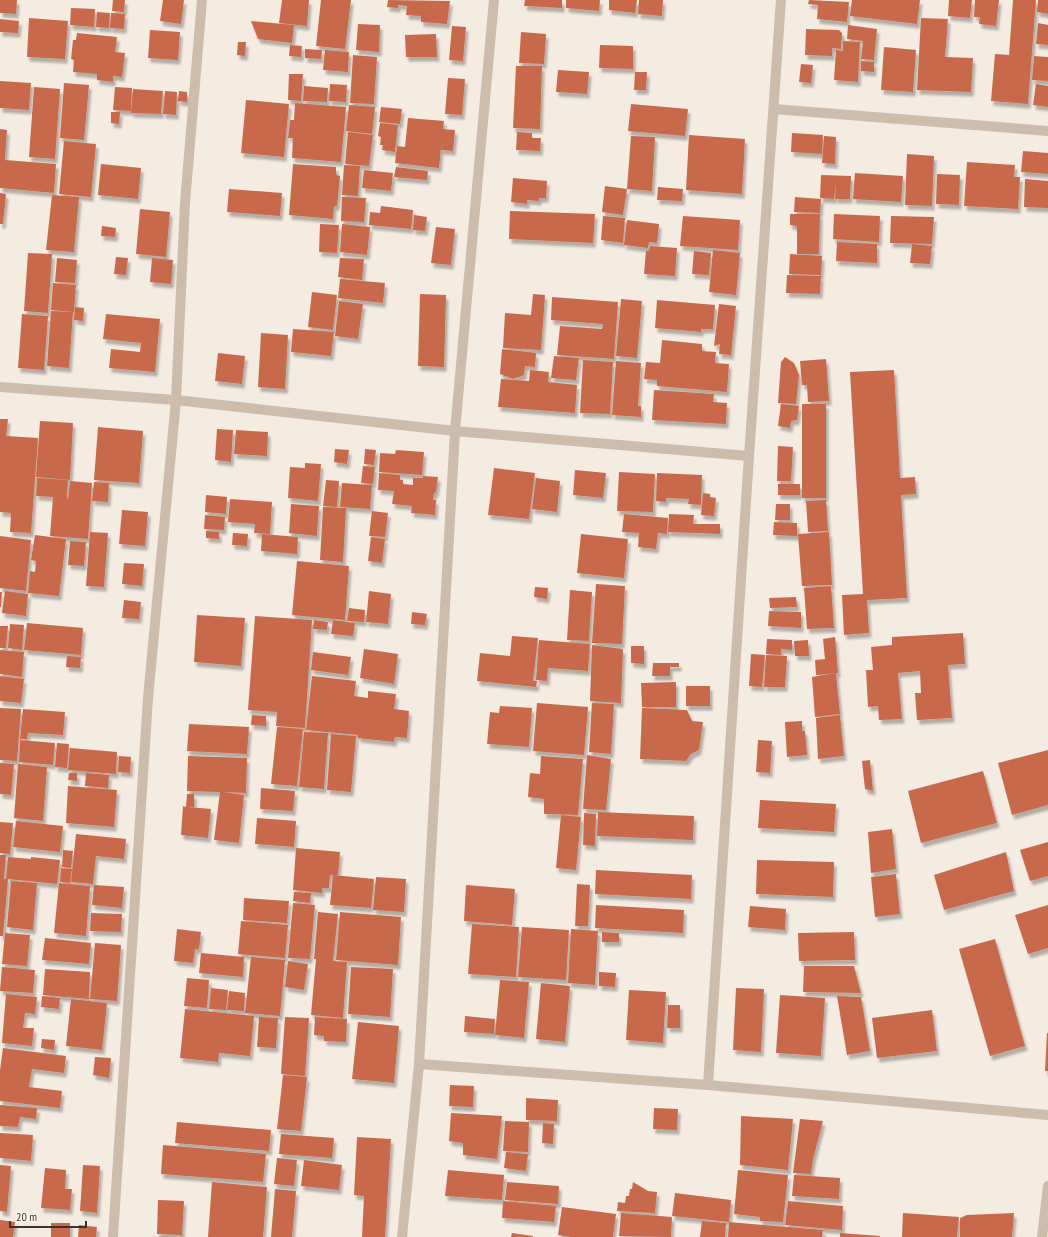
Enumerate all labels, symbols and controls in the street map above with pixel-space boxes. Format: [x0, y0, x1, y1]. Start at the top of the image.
scale bar [10, 1203, 86, 1229]
text: 20 m [16, 1209, 37, 1224]

